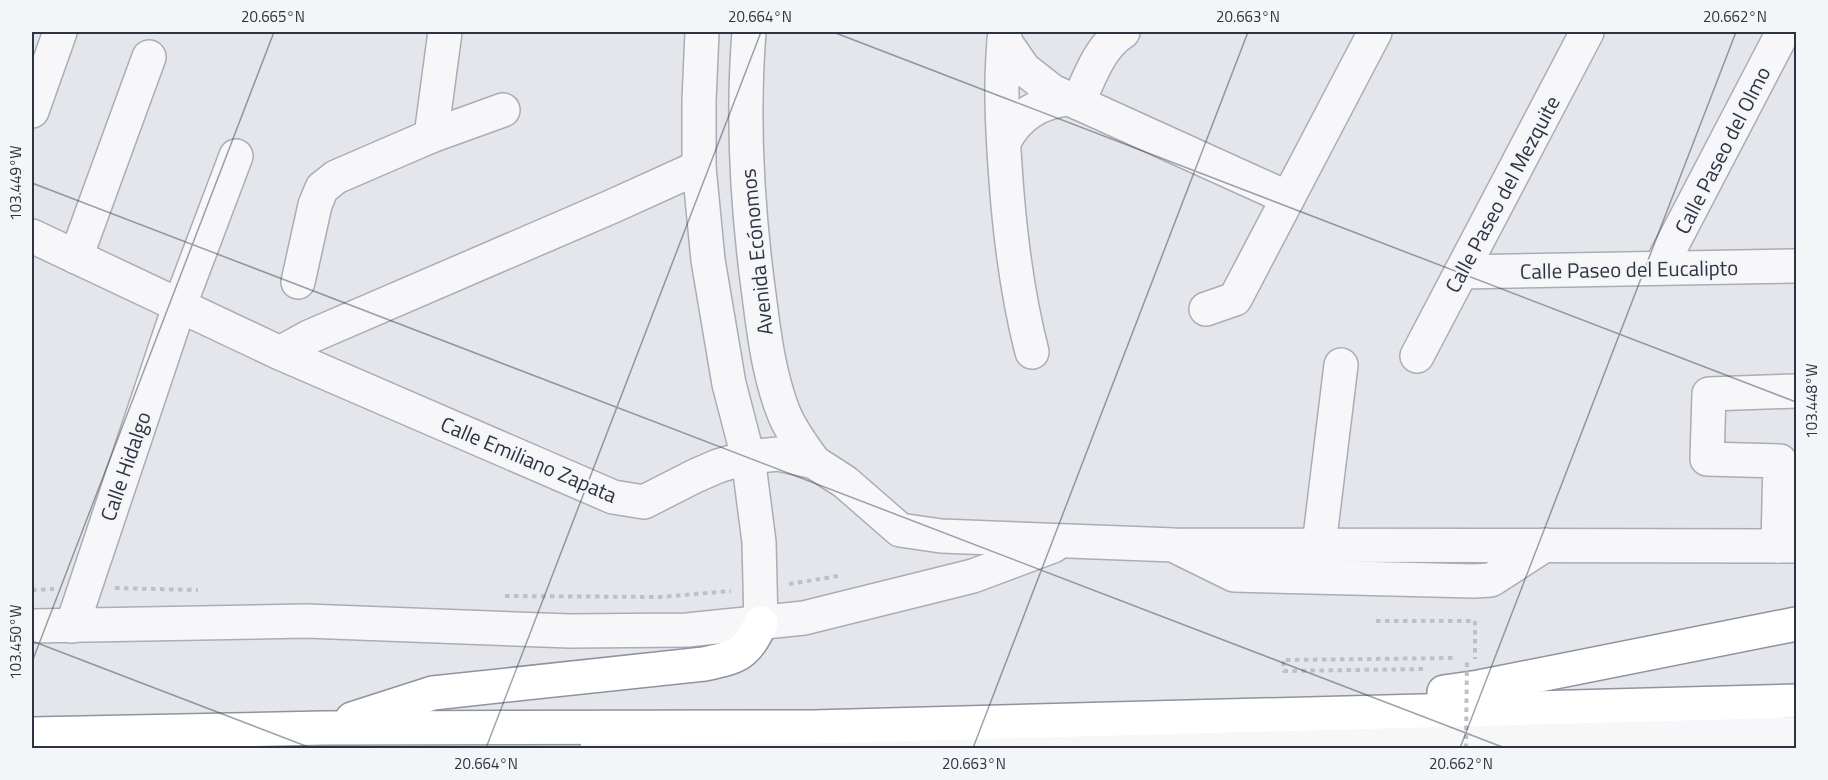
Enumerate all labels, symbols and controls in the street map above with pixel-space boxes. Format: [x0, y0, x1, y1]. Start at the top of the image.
text: 20.665°N [241, 5, 305, 28]
text: 20.664°N [728, 5, 792, 28]
text: 20.663°N [1216, 5, 1280, 28]
text: 20.662°N [1703, 5, 1767, 28]
street label: Calle Paseo del Olmo [1666, 61, 1778, 239]
street label: Calle Paseo del Mezquite [1436, 90, 1568, 298]
text: 103.449°W [4, 145, 27, 221]
street label: Avenida Ecónomos [731, 167, 781, 337]
street label: Calle Paseo del Eucalipto [1520, 251, 1738, 287]
text: 103.448°W [1800, 363, 1823, 439]
street label: Calle Hidalgo [91, 407, 159, 525]
street label: Calle Emiliano Zapata [436, 407, 623, 511]
text: 103.450°W [4, 604, 27, 680]
text: 20.664°N [454, 752, 518, 775]
text: 20.663°N [942, 752, 1006, 775]
text: 20.662°N [1429, 752, 1493, 775]

